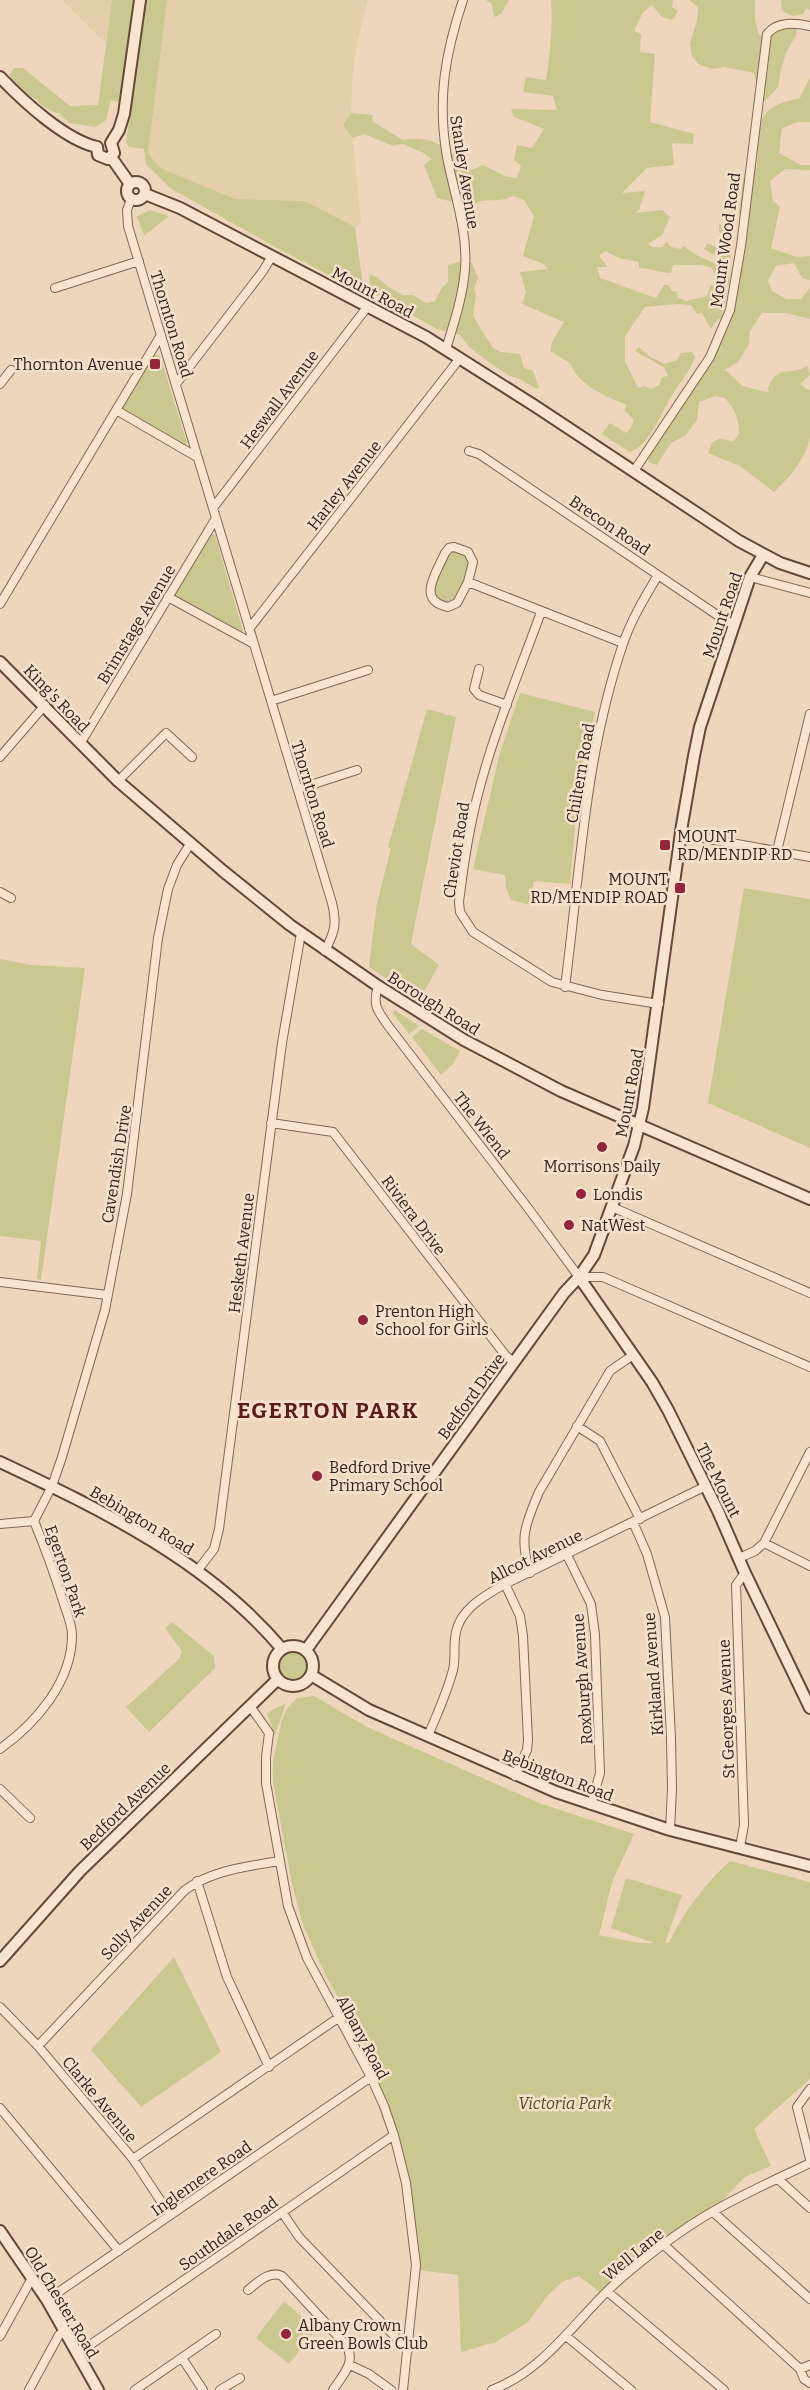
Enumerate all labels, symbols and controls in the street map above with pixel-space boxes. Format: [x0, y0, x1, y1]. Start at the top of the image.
street label: Stanley Avenue [446, 114, 483, 230]
street label: Mount Wood Road [707, 171, 744, 309]
street label: Mount Road [329, 263, 417, 322]
street label: Thornton Road [146, 268, 197, 381]
street label: Heswall Avenue [236, 346, 323, 452]
place label: Thornton Avenue [13, 355, 143, 374]
marker: Thornton Avenue [148, 357, 162, 371]
street label: Harley Avenue [303, 437, 385, 534]
street label: Brecon Road [566, 491, 654, 560]
street label: Brimstage Avenue [93, 561, 180, 687]
street label: Mount Road [699, 569, 746, 661]
street label: King's Road [20, 661, 94, 736]
street label: Chiltern Road [562, 721, 599, 825]
street label: Thornton Road [287, 738, 338, 851]
street label: Cheviot Road [440, 800, 474, 900]
place label: MOUNT RD/MENDIP RD [677, 827, 793, 864]
marker: MOUNT RD/MENDIP RD [658, 838, 672, 852]
place label: MOUNT RD/MENDIP ROAD [530, 870, 668, 907]
marker: MOUNT RD/MENDIP ROAD [673, 881, 687, 895]
street label: Borough Road [384, 968, 484, 1039]
street label: Mount Road [612, 1047, 647, 1139]
street label: The Wiend [450, 1088, 514, 1163]
street label: Cavendish Drive [98, 1103, 135, 1225]
marker: Morrisons Daily [595, 1140, 609, 1154]
place label: Morrisons Daily [544, 1157, 661, 1176]
street label: Riviera Drive [378, 1172, 450, 1259]
place label: Londis [593, 1185, 643, 1204]
marker: Londis [574, 1187, 588, 1201]
street label: Hesketh Avenue [225, 1192, 258, 1314]
place label: NatWest [581, 1216, 646, 1235]
marker: NatWest [562, 1218, 576, 1232]
place label: Prenton High School for Girls [375, 1302, 489, 1339]
marker: Prenton High School for Girls [356, 1313, 370, 1327]
street label: Bedford Drive [434, 1350, 509, 1443]
district label: EGERTON PARK [237, 1397, 419, 1424]
street label: The Mount [692, 1440, 745, 1521]
place label: Bedford Drive Primary School [329, 1458, 444, 1495]
marker: Bedford Drive Primary School [310, 1469, 324, 1483]
street label: Bebington Road [86, 1482, 197, 1559]
street label: Egerton Park [41, 1523, 90, 1620]
street label: Allcot Avenue [485, 1525, 586, 1588]
street label: Kirkland Avenue [640, 1612, 667, 1736]
street label: Roxburgh Avenue [568, 1613, 597, 1745]
street label: St Georges Avenue [715, 1639, 738, 1779]
street label: Bebington Road [500, 1746, 617, 1806]
street label: Bedford Avenue [76, 1758, 175, 1854]
street label: Solly Avenue [97, 1881, 176, 1964]
street label: Albany Road [332, 1992, 393, 2083]
street label: Clarke Avenue [58, 2052, 141, 2146]
park label: Victoria Park [518, 2094, 612, 2113]
street label: Inglemere Road [147, 2136, 256, 2220]
street label: Southdale Road [175, 2192, 282, 2275]
street label: Well Lane [599, 2224, 668, 2285]
street label: Old Chester Road [21, 2243, 103, 2362]
place label: Albany Crown Green Bowls Club [298, 2316, 428, 2353]
marker: Albany Crown Green Bowls Club [279, 2327, 293, 2341]

